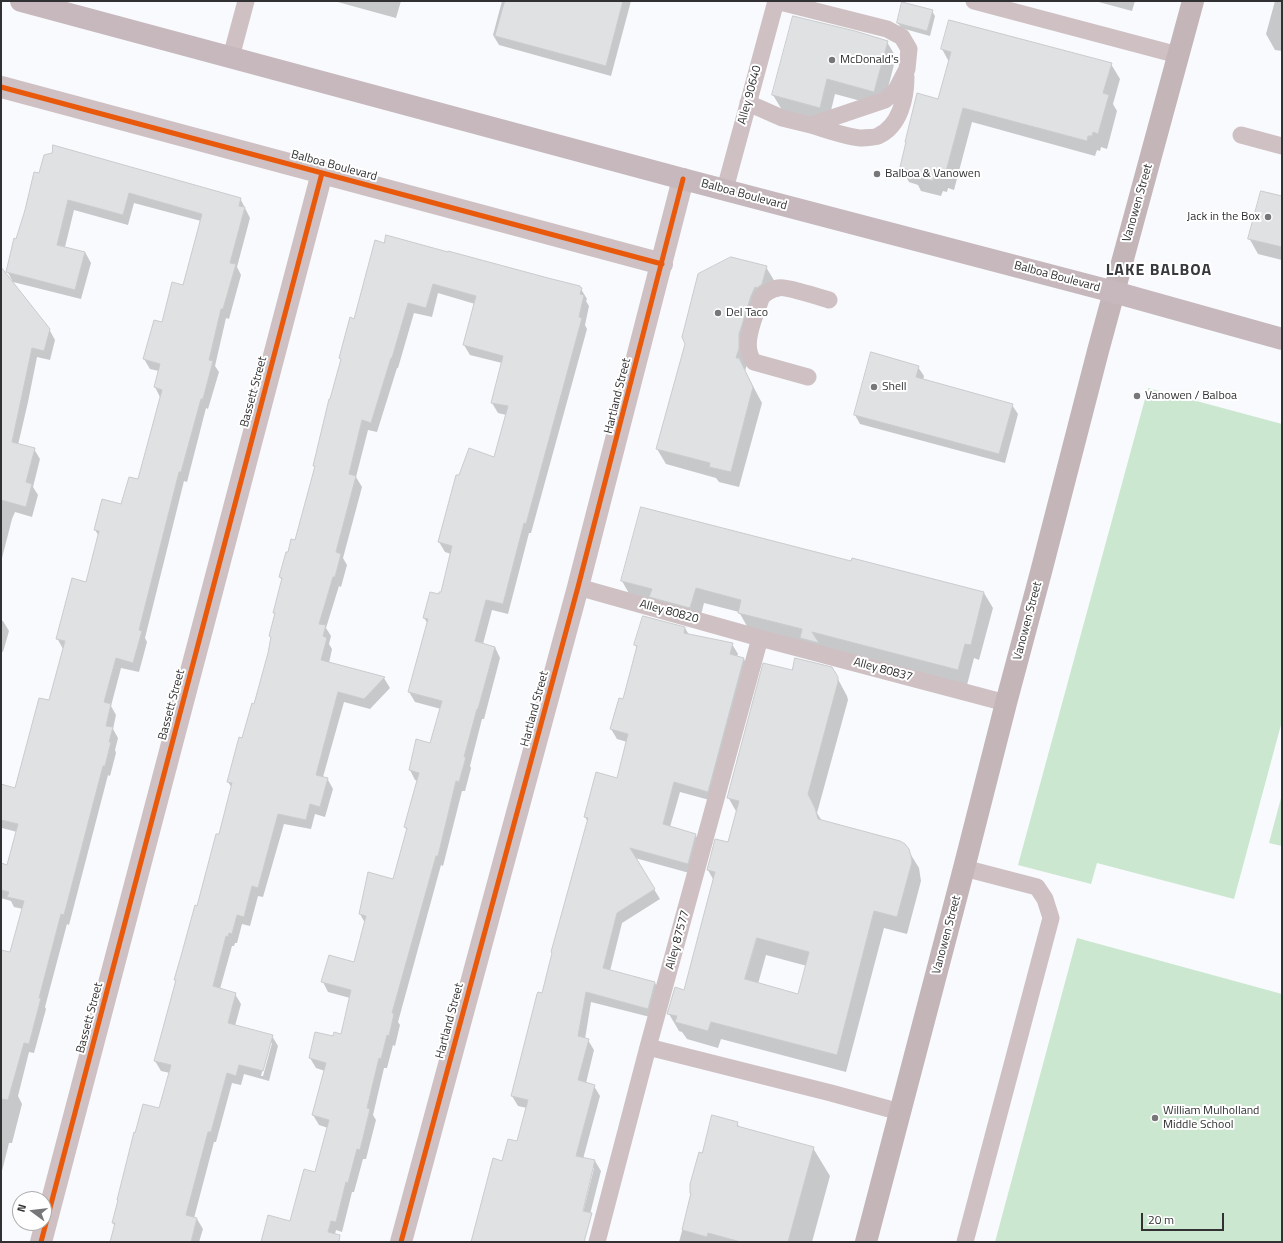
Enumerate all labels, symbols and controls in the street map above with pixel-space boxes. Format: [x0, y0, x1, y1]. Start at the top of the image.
place label: McDonald's [840, 53, 899, 67]
marker: McDonald's [827, 55, 837, 65]
street label: Alley 90640 [735, 64, 765, 126]
street label: Balboa Boulevard [289, 148, 379, 184]
street label: Vanowen Street [1120, 162, 1156, 244]
place label: Balboa & Vanowen [885, 167, 980, 181]
marker: Balboa & Vanowen [872, 169, 882, 179]
street label: Balboa Boulevard [699, 177, 789, 213]
place label: Jack in the Box [1187, 210, 1260, 224]
marker: Jack in the Box [1263, 212, 1273, 222]
street label: Balboa Boulevard [1012, 259, 1102, 295]
district label: LAKE BALBOA [1106, 261, 1212, 281]
place label: Del Taco [726, 306, 768, 320]
marker: Del Taco [713, 308, 723, 318]
street label: Bassett Street [238, 355, 270, 429]
street label: Hartland Street [602, 357, 634, 435]
place label: Shell [882, 380, 907, 394]
marker: Shell [869, 382, 879, 392]
place label: Vanowen / Balboa [1145, 389, 1237, 403]
marker: Vanowen / Balboa [1132, 391, 1142, 401]
street label: Vanowen Street [1011, 580, 1045, 662]
street label: Alley 80820 [638, 597, 700, 627]
street label: Alley 80837 [852, 655, 914, 685]
street label: Bassett Street [156, 668, 188, 742]
street label: Hartland Street [518, 670, 552, 748]
street label: Vanowen Street [930, 894, 964, 976]
street label: Alley 87577 [663, 909, 693, 971]
street label: Bassett Street [74, 981, 106, 1055]
street label: Hartland Street [433, 982, 467, 1060]
place label: William Mulholland Middle School [1163, 1104, 1259, 1132]
marker: William Mulholland Middle School [1150, 1113, 1160, 1123]
north arrow [12, 1191, 52, 1231]
text: N [13, 1202, 30, 1214]
scale bar [1143, 1205, 1226, 1231]
text: 20 m [1148, 1210, 1174, 1229]

